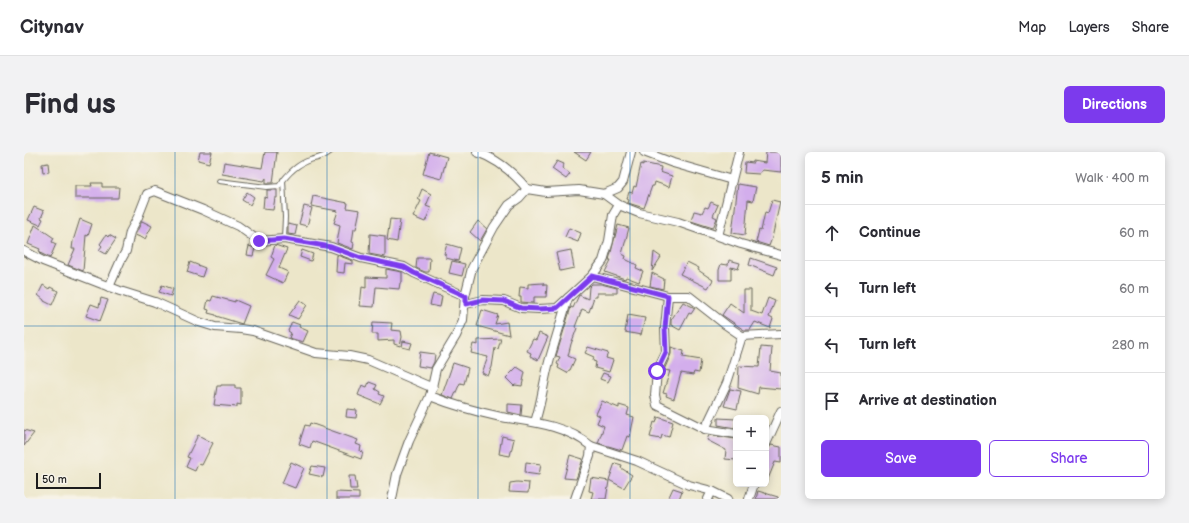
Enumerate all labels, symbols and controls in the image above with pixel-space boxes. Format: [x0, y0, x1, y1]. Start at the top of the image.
text: Citynav [20, 16, 84, 39]
text: Map [1018, 19, 1046, 36]
text: Layers [1068, 19, 1110, 36]
text: Share [1132, 19, 1169, 36]
button: Directions [1064, 86, 1165, 123]
text: Find us [24, 88, 116, 121]
text: 5 min [821, 168, 864, 188]
text: Walk · 400 m [1075, 170, 1149, 186]
icon: ahead [821, 222, 843, 244]
text: Continue [859, 223, 921, 242]
text: 60 m [1119, 225, 1149, 241]
route end [250, 232, 268, 250]
icon: left [821, 278, 843, 300]
text: Turn left [859, 279, 916, 298]
text: 60 m [1119, 281, 1149, 297]
icon: left [821, 334, 843, 356]
text: Turn left [859, 335, 916, 354]
text: 280 m [1112, 337, 1149, 353]
route start [648, 362, 666, 380]
icon: arrive [821, 390, 843, 412]
text: Arrive at destination [859, 391, 997, 410]
map controls [733, 415, 769, 487]
button: + [733, 415, 769, 451]
button: Save [821, 440, 981, 477]
button: Share [989, 440, 1149, 477]
button: − [733, 451, 769, 487]
scale bar [36, 471, 101, 490]
text: 50 m [42, 473, 67, 486]

